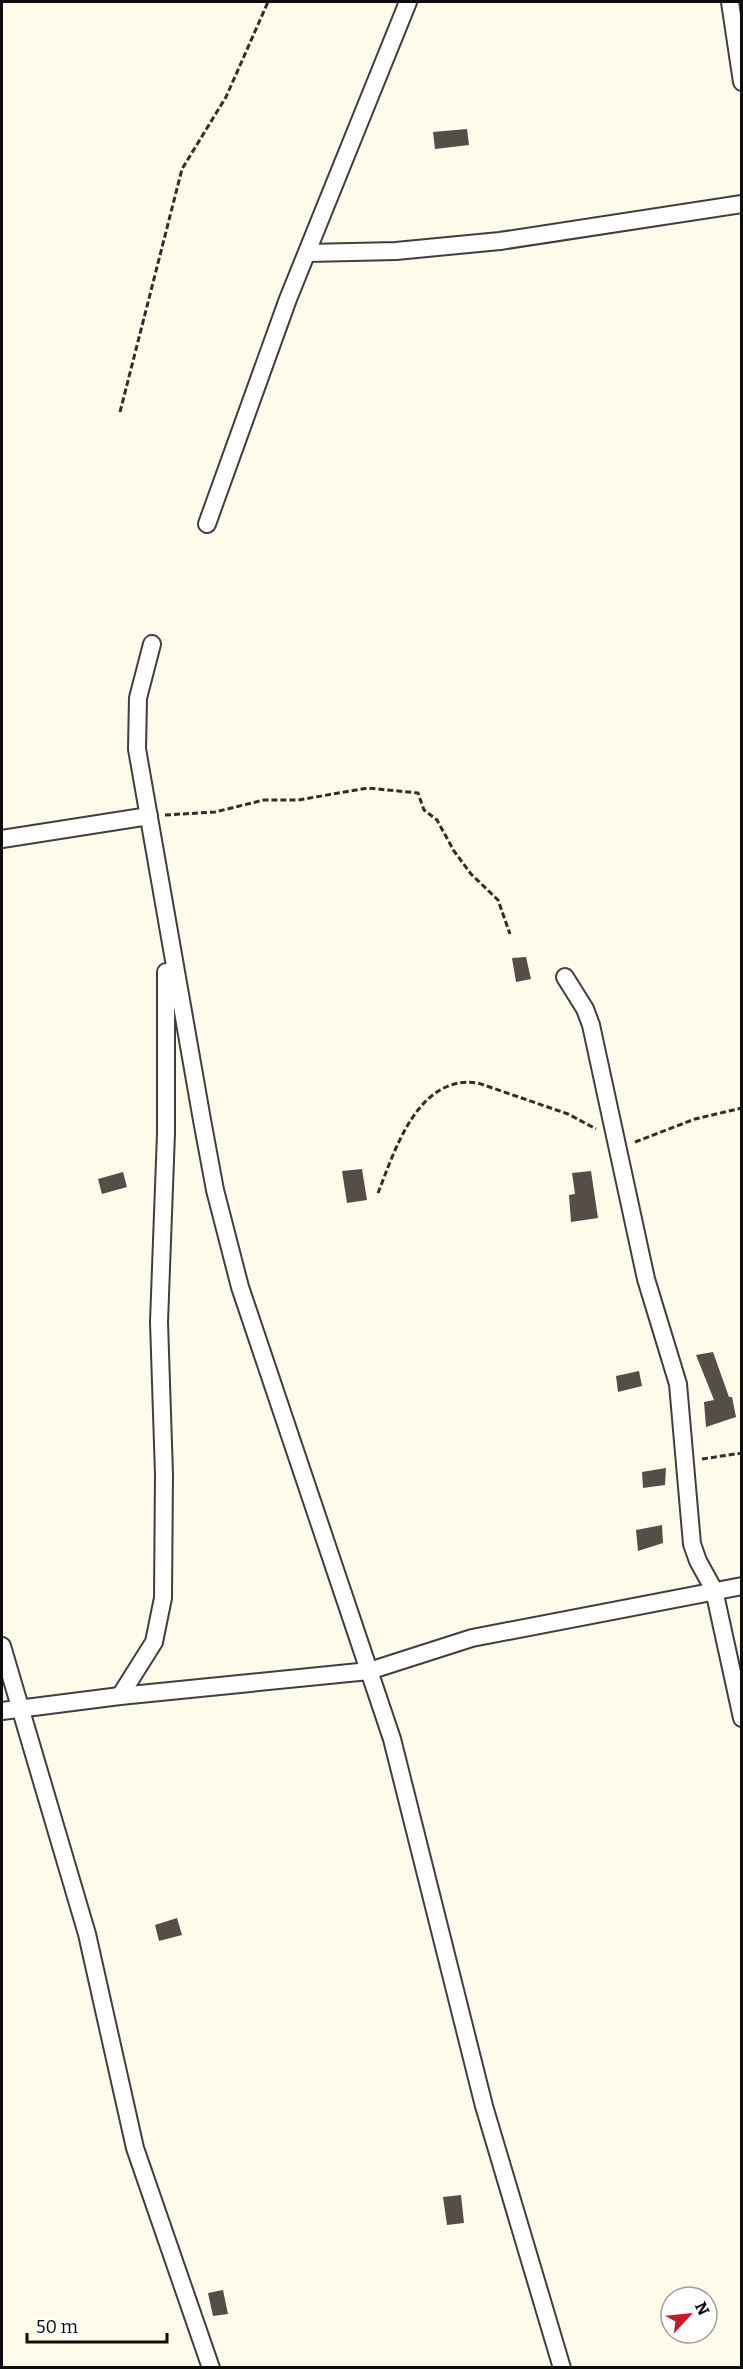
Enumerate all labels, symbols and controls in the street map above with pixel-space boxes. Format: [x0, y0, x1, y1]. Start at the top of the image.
north arrow [659, 2285, 719, 2345]
text: N [691, 2299, 713, 2318]
scale bar [27, 2306, 166, 2344]
text: 50 m [36, 2316, 78, 2338]

